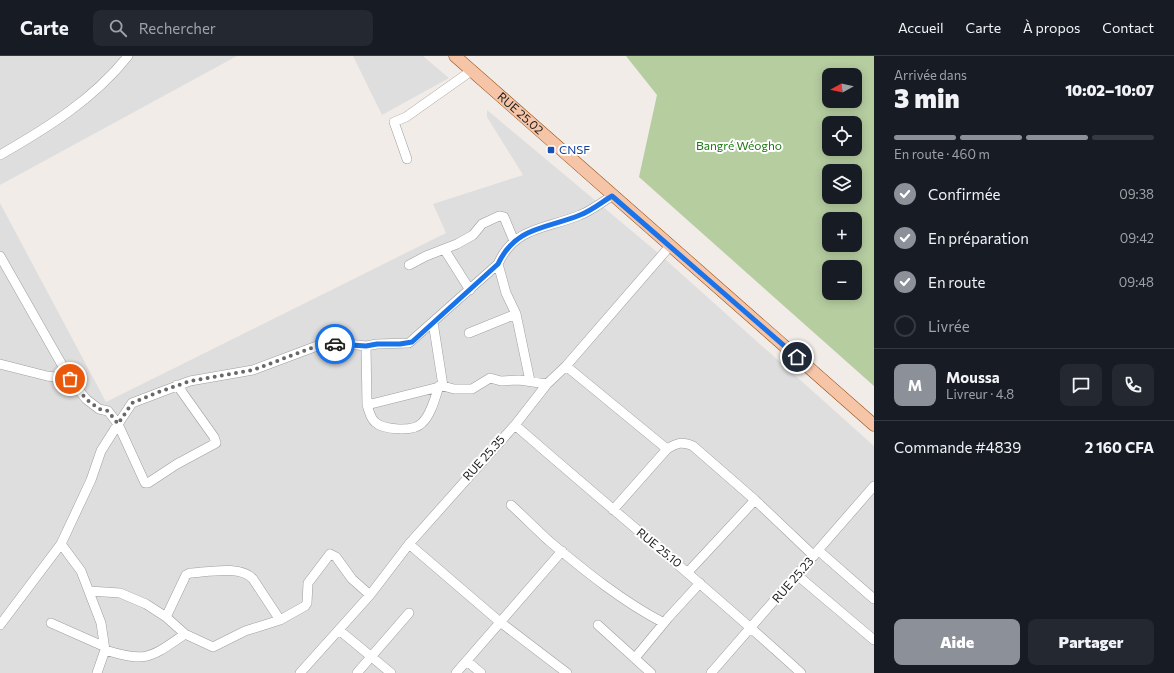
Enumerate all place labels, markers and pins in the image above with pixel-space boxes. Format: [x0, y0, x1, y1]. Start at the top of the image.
place label: CNSF [559, 142, 590, 156]
marker: CNSF [546, 145, 556, 155]
pin [780, 340, 814, 374]
pin [53, 362, 87, 396]

